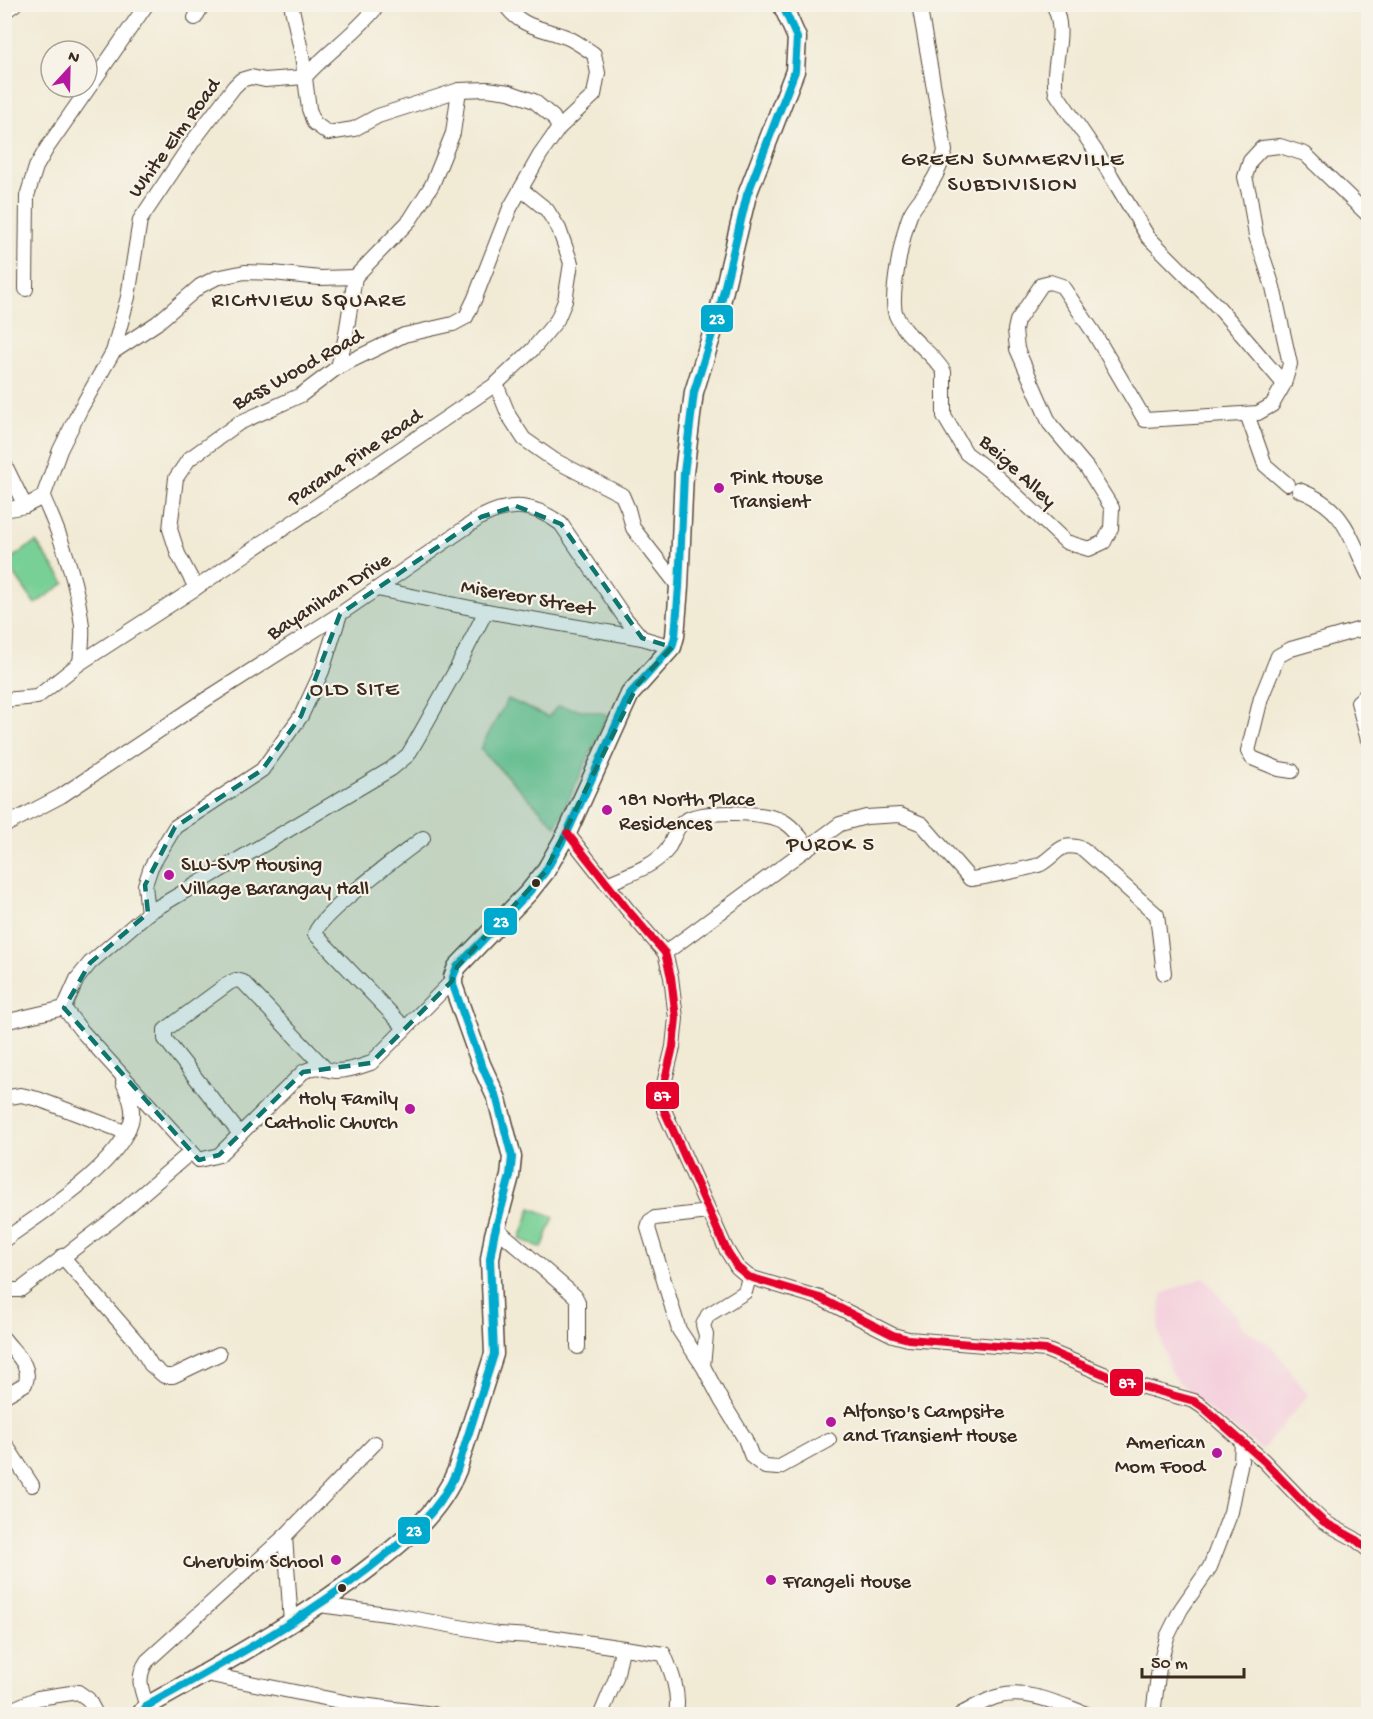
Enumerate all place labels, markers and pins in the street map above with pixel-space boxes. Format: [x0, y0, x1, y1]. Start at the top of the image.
place label: Pink House Transient [730, 467, 824, 516]
marker: Pink House Transient [712, 481, 726, 495]
place label: 181 North Place Residences [618, 789, 756, 838]
marker: 181 North Place Residences [600, 803, 614, 817]
place label: SLU-SVP Housing Village Barangay Hall [180, 854, 369, 903]
marker: SLU-SVP Housing Village Barangay Hall [162, 868, 176, 882]
unlabelled marker [530, 877, 542, 889]
place label: Holy Family Catholic Church [265, 1088, 398, 1137]
marker: Holy Family Catholic Church [403, 1102, 417, 1116]
place label: Alfonso's Campsite and Transient House [843, 1401, 1018, 1450]
marker: Alfonso's Campsite and Transient House [824, 1415, 838, 1429]
place label: American Mom Food [1115, 1432, 1207, 1481]
marker: American Mom Food [1210, 1446, 1224, 1460]
place label: Cherubim School [183, 1551, 324, 1576]
marker: Cherubim School [329, 1553, 343, 1567]
place label: Frangeli House [782, 1571, 912, 1596]
marker: Frangeli House [764, 1573, 778, 1587]
unlabelled marker [336, 1582, 348, 1594]

